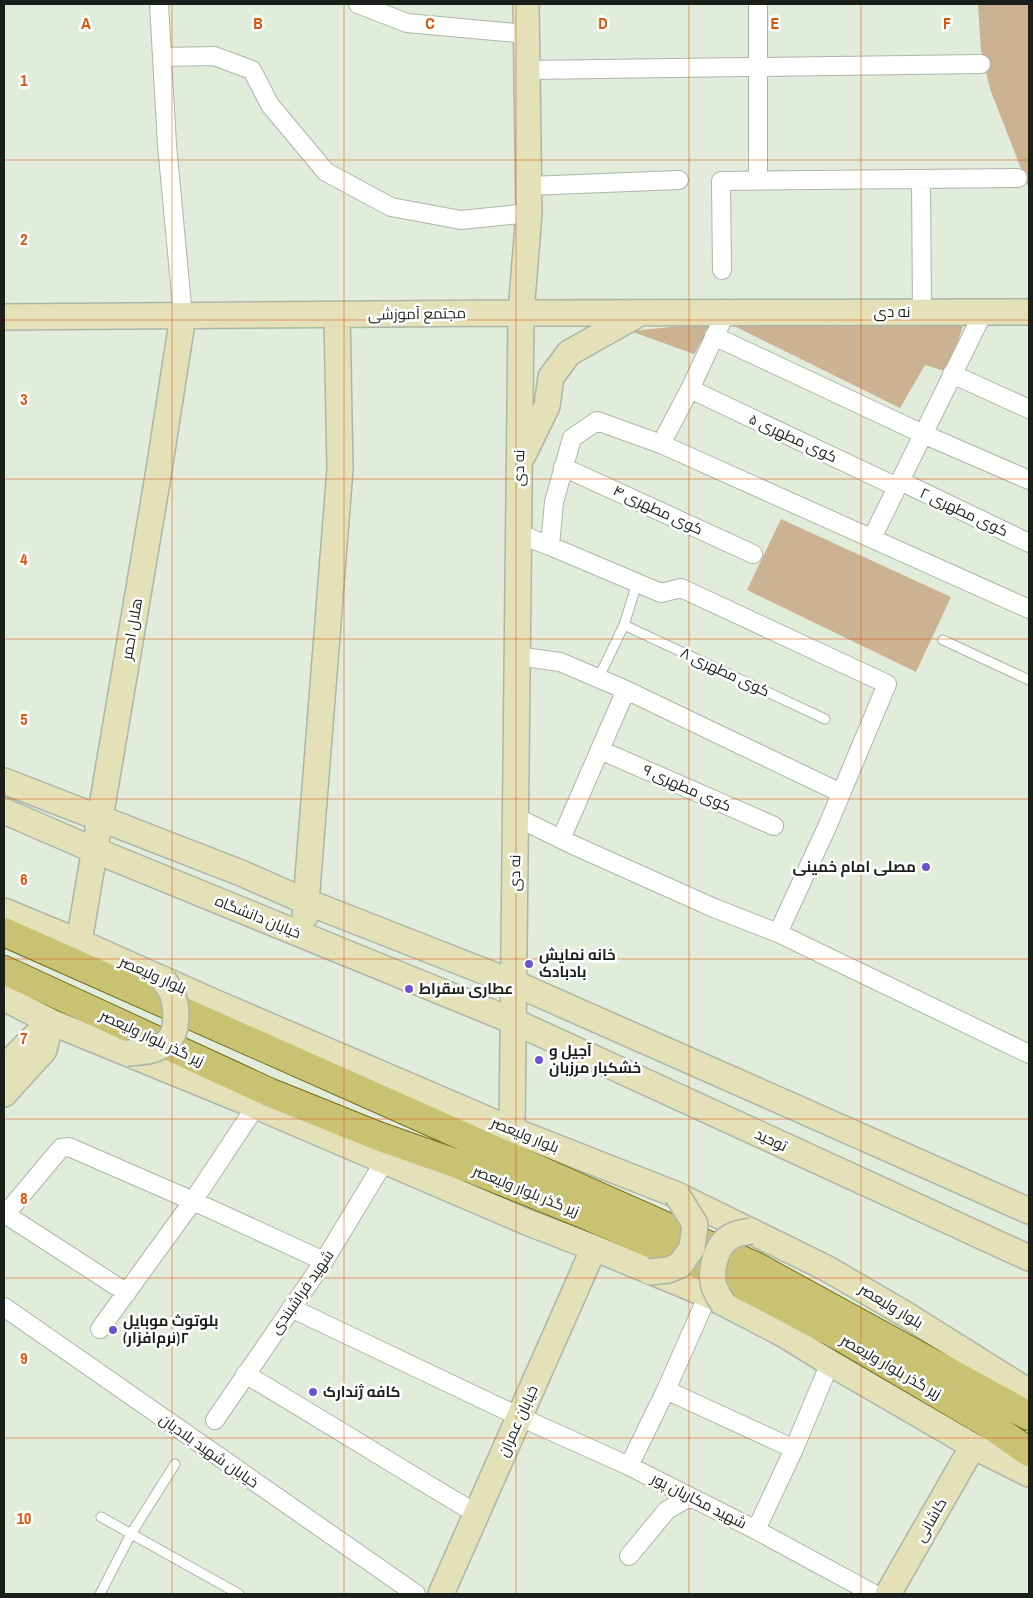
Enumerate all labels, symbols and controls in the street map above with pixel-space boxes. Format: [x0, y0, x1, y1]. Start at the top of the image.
text: A [81, 12, 91, 34]
text: B [253, 12, 263, 34]
text: C [425, 12, 435, 34]
text: D [598, 12, 608, 34]
text: E [771, 12, 780, 34]
text: F [943, 12, 951, 34]
text: 1 [20, 69, 28, 91]
text: 2 [20, 228, 28, 250]
street label: نه دی [874, 301, 910, 322]
street label: مجتمع آموزشی [368, 302, 466, 326]
text: 3 [20, 388, 28, 410]
street label: کوی مطهری ۵ [746, 408, 841, 467]
street label: نه دی [508, 449, 529, 487]
street label: کوی مطهری ۴ [610, 480, 707, 540]
street label: کوی مطهری ۲ [917, 482, 1012, 541]
text: 4 [20, 548, 28, 570]
street label: هلال احمر [116, 596, 147, 662]
street label: کوی مطهری ۸ [677, 642, 773, 701]
text: 5 [20, 708, 28, 730]
street label: کوی مطهری ۹ [640, 759, 735, 816]
street label: نه دی [504, 854, 525, 892]
place label: مصلی امام خمینی [793, 856, 916, 877]
marker: مصلی امام خمینی [920, 861, 932, 873]
text: 6 [20, 868, 28, 890]
street label: خیابان دانشگاه [212, 890, 304, 943]
place label: خانه نمایش بادبادک [539, 944, 616, 982]
street label: بلوار ولیعصر [115, 950, 190, 999]
marker: خانه نمایش بادبادک [523, 958, 535, 970]
place label: عطاری سقراط [419, 978, 513, 999]
marker: عطاری سقراط [403, 983, 415, 995]
street label: زیر گذر بلوار ولیعصر [96, 1004, 208, 1071]
text: 7 [20, 1027, 28, 1049]
place label: آجیل و خشکبار مرزبان [549, 1040, 641, 1078]
marker: آجیل و خشکبار مرزبان [533, 1054, 545, 1066]
street label: بلوار ولیعصر [487, 1111, 562, 1158]
street label: توحید [752, 1123, 791, 1156]
street label: زیر گذر بلوار ولیعصر [469, 1159, 583, 1221]
text: 8 [20, 1187, 28, 1209]
street label: شهید فراشبندی [265, 1245, 338, 1338]
street label: بلوار ولیعصر [854, 1278, 927, 1333]
place label: بلوتوث موبایل (نرم‌افزار)۲ [123, 1310, 218, 1348]
marker: بلوتوث موبایل (نرم‌افزار)۲ [107, 1324, 119, 1336]
street label: زیر گذر بلوار ولیعصر [836, 1329, 945, 1404]
text: 9 [20, 1347, 28, 1369]
place label: کافه ژندارک [323, 1381, 400, 1402]
street label: خیابان عمران [492, 1382, 543, 1460]
marker: کافه ژندارک [307, 1386, 319, 1398]
street label: خیابان شهید بلادیان [155, 1408, 263, 1493]
street label: شهید مکاریان پور [647, 1467, 751, 1534]
street label: کاشانی [909, 1494, 952, 1546]
text: 10 [17, 1507, 31, 1529]

